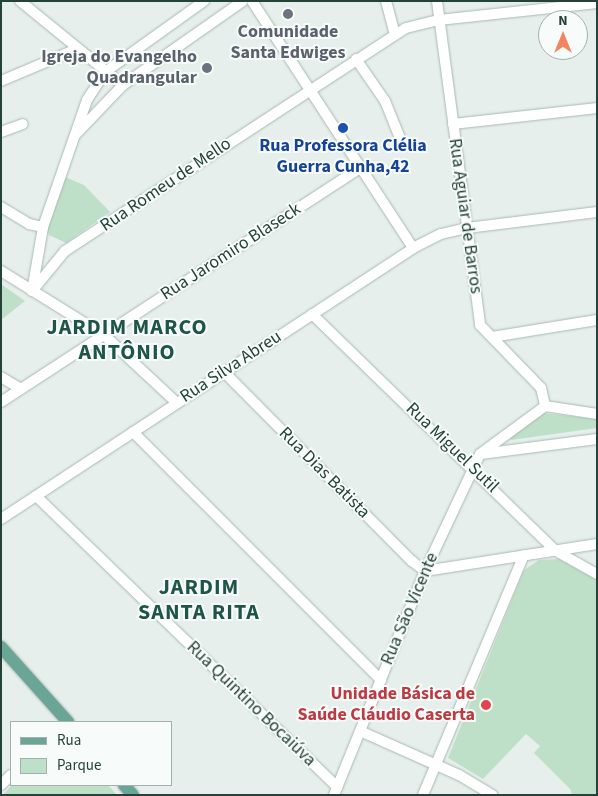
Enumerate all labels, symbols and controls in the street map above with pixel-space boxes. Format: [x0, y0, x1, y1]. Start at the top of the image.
marker: Comunidade Santa Edwiges [282, 8, 294, 20]
north arrow [538, 10, 588, 60]
text: N [558, 11, 568, 31]
place label: Comunidade Santa Edwiges [231, 22, 345, 64]
place label: Igreja do Evangelho Quadrangular [41, 47, 197, 90]
marker: Igreja do Evangelho Quadrangular [201, 62, 213, 74]
marker: Rua Professora Clélia Guerra Cunha,42 [337, 122, 349, 134]
street label: Rua Romeu de Mello [96, 133, 236, 237]
place label: Rua Professora Clélia Guerra Cunha,42 [259, 136, 427, 178]
street label: Rua Aguiar de Barros [443, 137, 487, 295]
street label: Rua Jaromiro Blaseck [157, 199, 305, 305]
district label: JARDIM MARCO ANTÔNIO [45, 314, 209, 366]
street label: Rua Silva Abreu [176, 326, 286, 408]
street label: Rua Miguel Sutil [401, 398, 503, 498]
street label: Rua Dias Batista [274, 423, 374, 523]
street label: Rua São Vicente [377, 550, 443, 668]
district label: JARDIM SANTA RITA [137, 574, 261, 626]
street label: Rua Quintino Bocaiúva [182, 637, 320, 771]
place label: Unidade Básica de Saúde Cláudio Caserta [297, 684, 475, 726]
marker: Unidade Básica de Saúde Cláudio Caserta [479, 698, 493, 712]
legend [10, 721, 172, 786]
text: Rua [57, 730, 81, 751]
text: Parque [57, 755, 101, 776]

